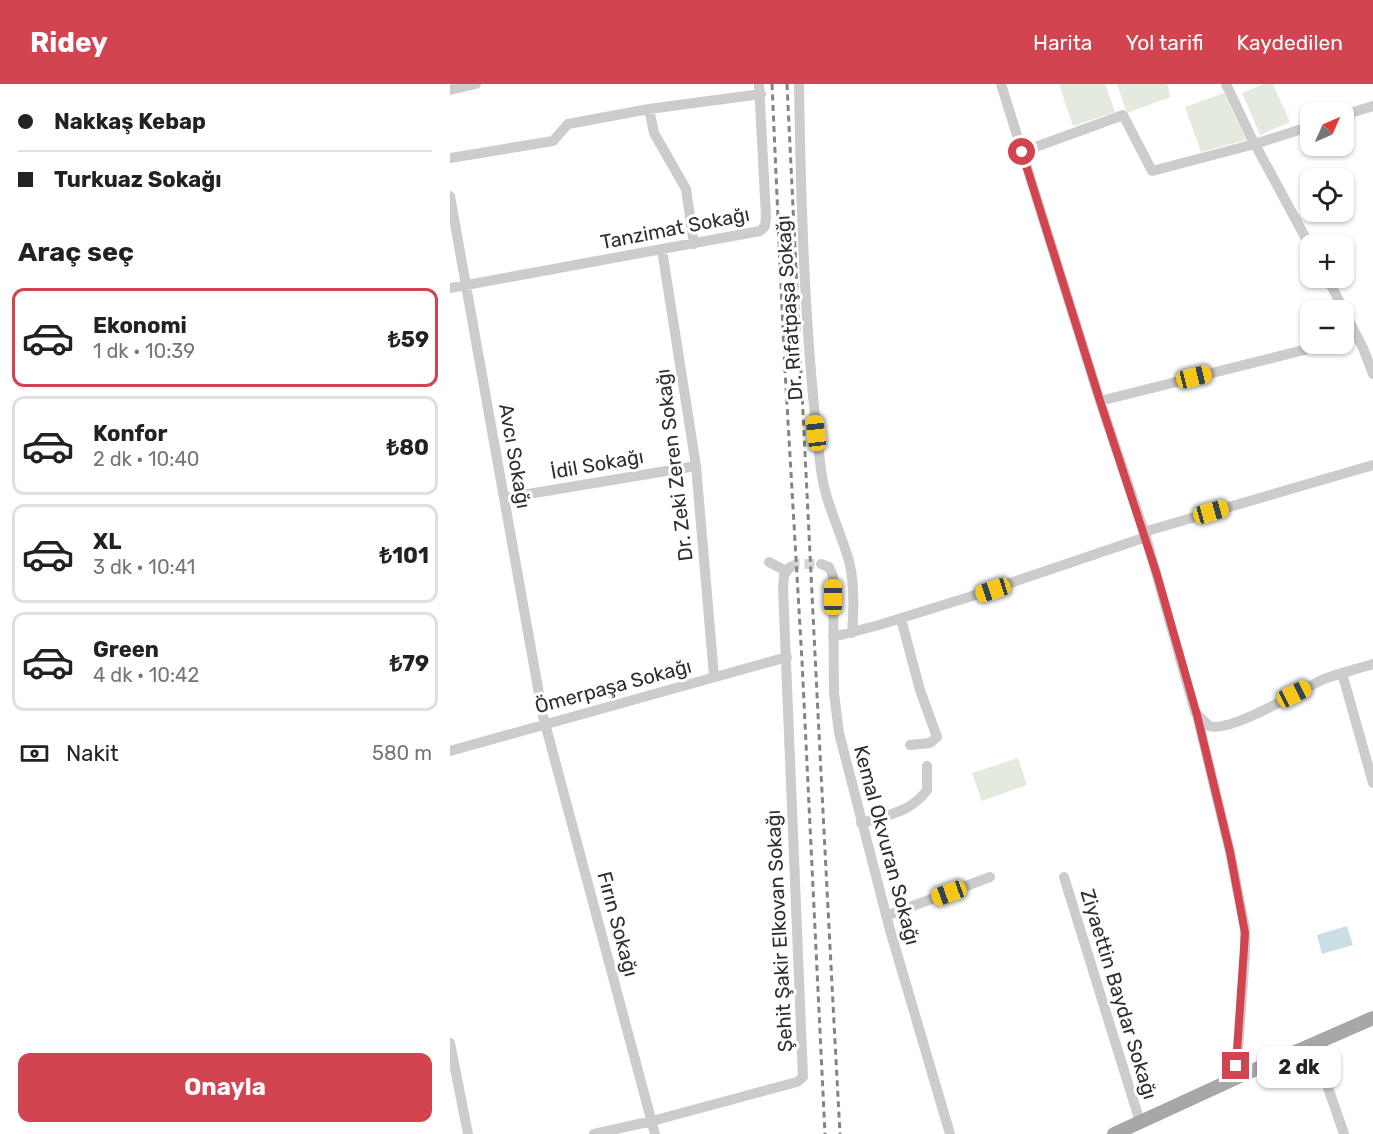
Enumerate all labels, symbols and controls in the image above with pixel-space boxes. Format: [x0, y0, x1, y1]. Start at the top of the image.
text: Ridey [30, 26, 108, 59]
text: Harita [1033, 30, 1092, 55]
text: Yol tarifi [1125, 30, 1204, 55]
text: Kaydedilen [1237, 30, 1343, 55]
north arrow [1300, 102, 1354, 156]
map controls [1300, 102, 1354, 354]
text: Nakkaş Kebap [54, 108, 206, 135]
route start [1008, 138, 1035, 165]
text: Turkuaz Sokağı [54, 166, 222, 193]
button: locate [1300, 168, 1354, 222]
street label: Tanzimat Sokağı [598, 202, 752, 254]
street label: Dr. Rıfatpaşa Sokağı [771, 215, 807, 401]
button: + [1300, 234, 1354, 288]
text: Araç seç [18, 236, 134, 268]
button: − [1300, 300, 1354, 354]
icon: car [21, 311, 75, 365]
text: Ekonomi [93, 312, 187, 339]
text: ₺59 [388, 326, 429, 353]
text: 1 dk · 10:39 [93, 339, 195, 363]
car [1174, 364, 1214, 390]
street label: Dr. Zeki Zeren Sokağı [650, 367, 698, 563]
street label: Avcı Sokağı [494, 402, 536, 510]
car [805, 414, 827, 452]
icon: car [21, 419, 75, 473]
text: Konfor [93, 420, 167, 447]
text: ₺80 [387, 434, 429, 461]
street label: İdil Sokağı [549, 444, 645, 484]
text: 2 dk · 10:40 [93, 447, 200, 471]
car [1191, 498, 1231, 526]
icon: car [21, 527, 75, 581]
text: XL [93, 528, 121, 555]
text: ₺101 [380, 542, 429, 569]
text: 3 dk · 10:41 [93, 555, 195, 579]
car [973, 576, 1013, 604]
car [824, 579, 842, 615]
icon: car [21, 635, 75, 689]
text: Green [93, 636, 159, 663]
text: ₺79 [390, 650, 429, 677]
street label: Ömerpaşa Sokağı [532, 654, 694, 718]
text: 4 dk · 10:42 [93, 663, 199, 687]
car [1274, 678, 1314, 710]
icon: cash [18, 737, 51, 770]
text: Nakit [66, 740, 119, 767]
text: 580 m [372, 741, 432, 765]
street label: Kemal Okvuran Sokağı [849, 743, 925, 947]
street label: Şehit Şakir Elkovan Sokağı [761, 809, 797, 1053]
street label: Fırın Sokağı [592, 869, 644, 979]
car [929, 878, 969, 908]
street label: Ziyaettin Baydar Sokağı [1076, 886, 1162, 1102]
callout: 2 dk [1257, 1045, 1341, 1087]
route end [1222, 1052, 1249, 1079]
button: Onayla [18, 1053, 432, 1122]
text: 2 dk [1278, 1055, 1320, 1079]

